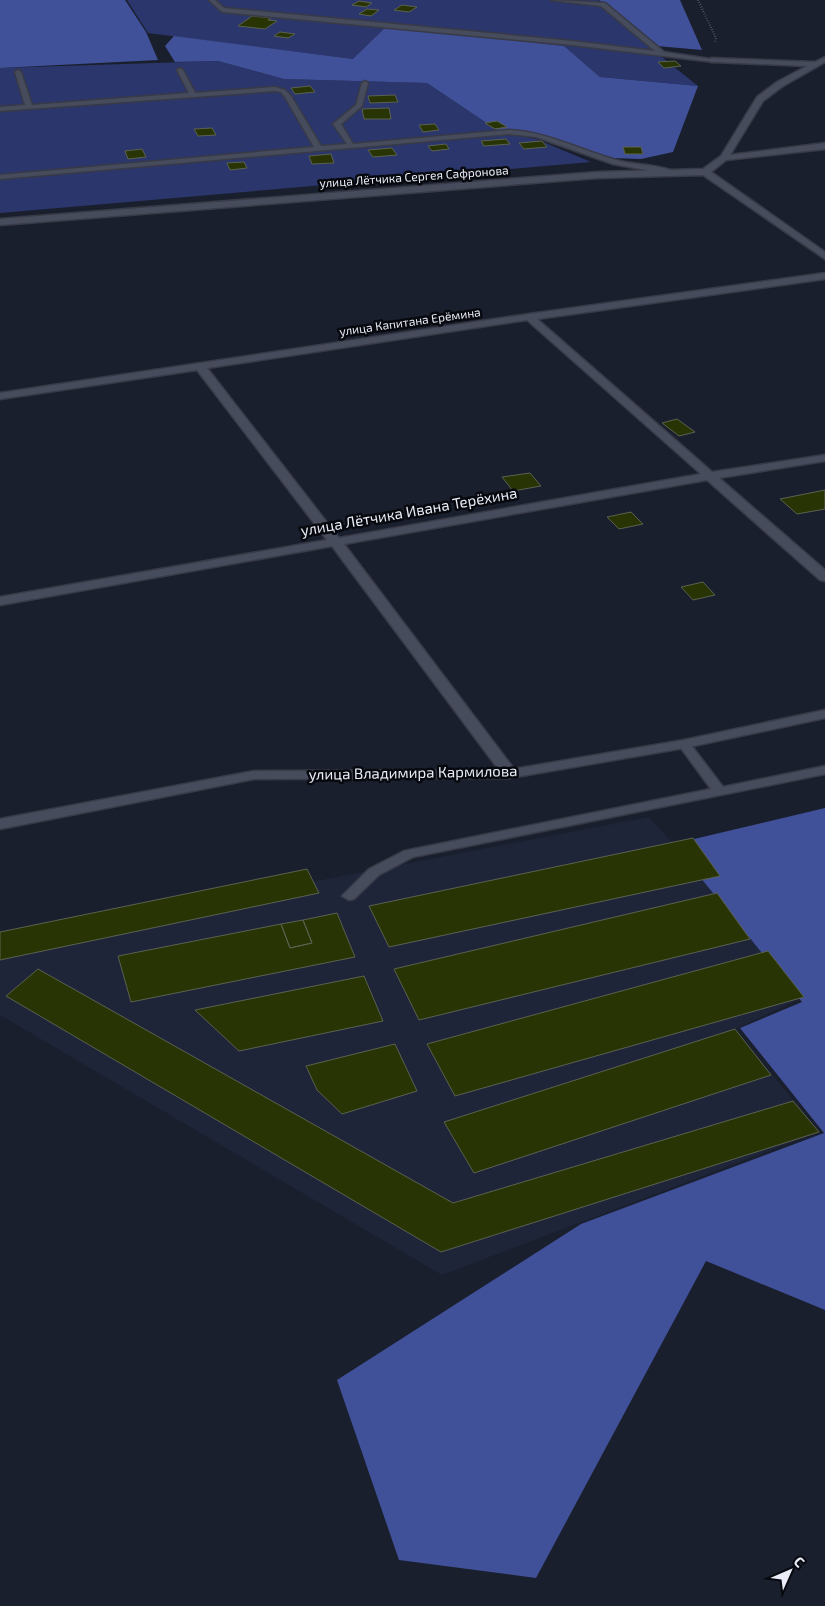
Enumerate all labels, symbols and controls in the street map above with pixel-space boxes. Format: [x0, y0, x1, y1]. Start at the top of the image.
street label: улица Лётчика Сергея Сафронова [319, 162, 509, 191]
street label: улица Капитана Ерёмина [338, 304, 482, 339]
street label: улица Лётчика Ивана Терёхина [299, 483, 519, 540]
street label: улица Владимира Кармилова [308, 761, 518, 784]
north arrow [765, 1546, 815, 1596]
text: С [791, 1553, 808, 1570]

